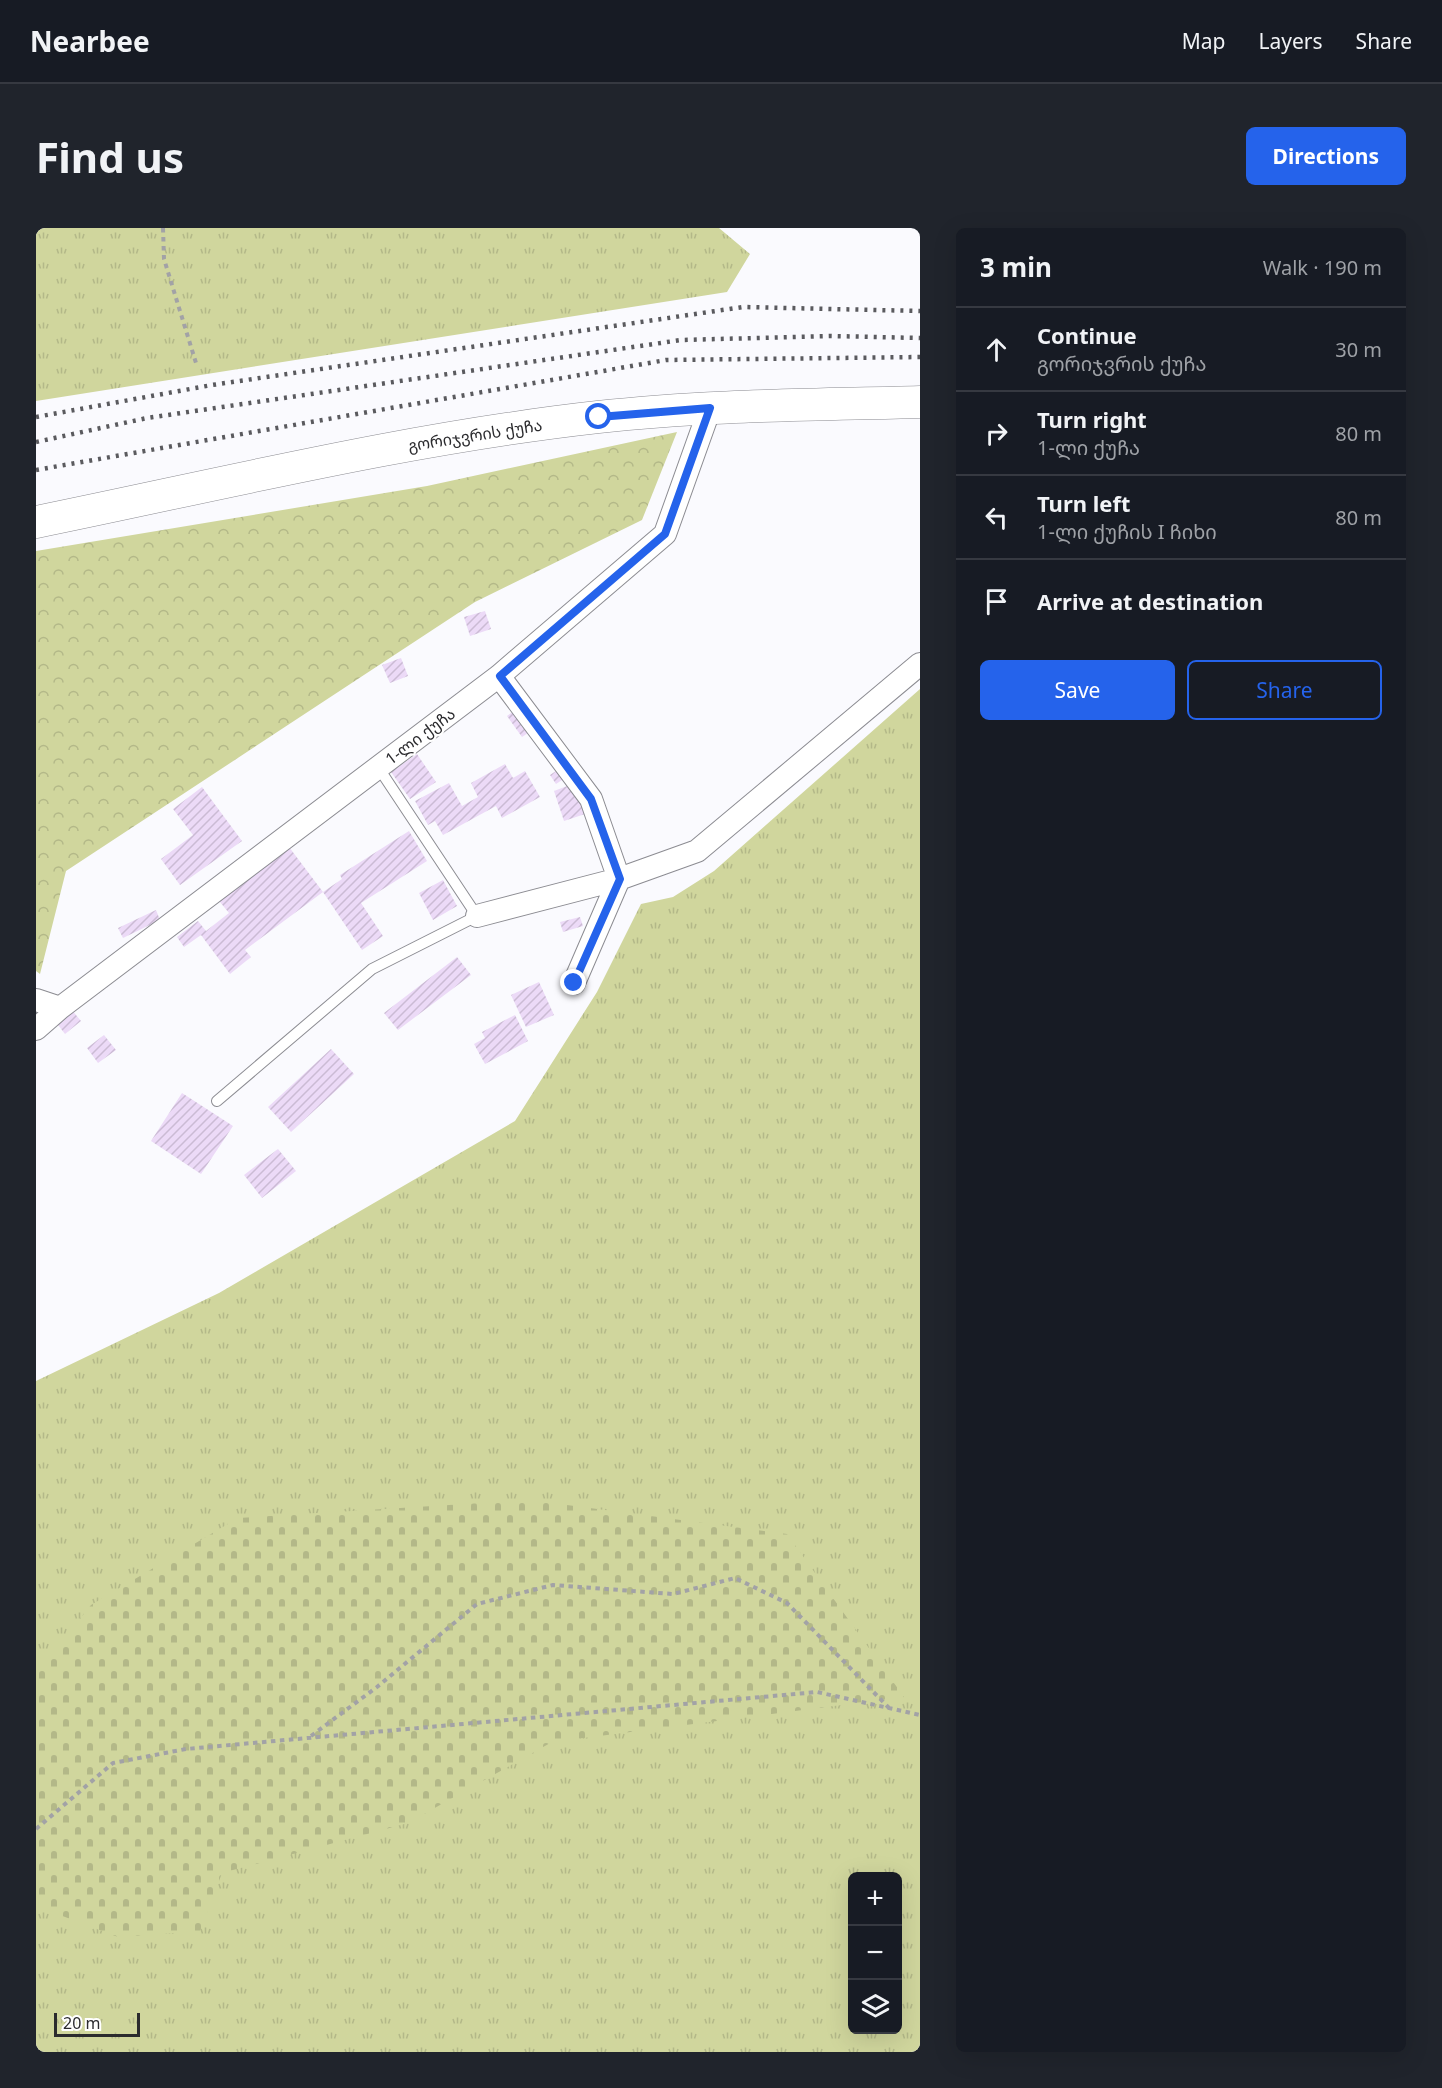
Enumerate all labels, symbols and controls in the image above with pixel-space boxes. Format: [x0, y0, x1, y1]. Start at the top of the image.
text: Nearbee [30, 22, 150, 60]
text: Map [1182, 27, 1226, 55]
text: Layers [1259, 27, 1323, 55]
text: Share [1356, 27, 1412, 55]
button: Directions [1246, 127, 1406, 185]
text: Find us [36, 128, 184, 185]
text: 3 min [980, 249, 1052, 285]
text: Walk · 190 m [1263, 254, 1382, 281]
text: Continue [1037, 321, 1137, 350]
icon: ahead [980, 333, 1013, 366]
text: 30 m [1335, 336, 1382, 363]
text: გორიჯვრის ქუჩა [1037, 350, 1206, 377]
route start [585, 403, 611, 429]
text: Turn right [1037, 405, 1147, 434]
street label: გორიჯვრის ქუჩა [406, 414, 544, 456]
icon: right [980, 417, 1013, 450]
text: 80 m [1335, 420, 1382, 447]
text: 1-ლი ქუჩა [1037, 434, 1140, 461]
text: Turn left [1037, 489, 1130, 518]
icon: left [980, 501, 1013, 534]
text: 80 m [1335, 504, 1382, 531]
text: 1-ლი ქუჩის I ჩიხი [1037, 518, 1217, 545]
icon: arrive [980, 585, 1013, 618]
text: Arrive at destination [1037, 587, 1263, 616]
button: Save [980, 660, 1175, 720]
button: Share [1187, 660, 1382, 720]
street label: 1-ლი ქუჩა [380, 702, 460, 770]
route end [560, 969, 586, 995]
map controls [848, 1872, 902, 2034]
button: + [848, 1872, 902, 1926]
button: − [848, 1926, 902, 1980]
button: layers [848, 1980, 902, 2034]
scale bar [54, 2010, 140, 2038]
text: 20 m [63, 2012, 100, 2034]

